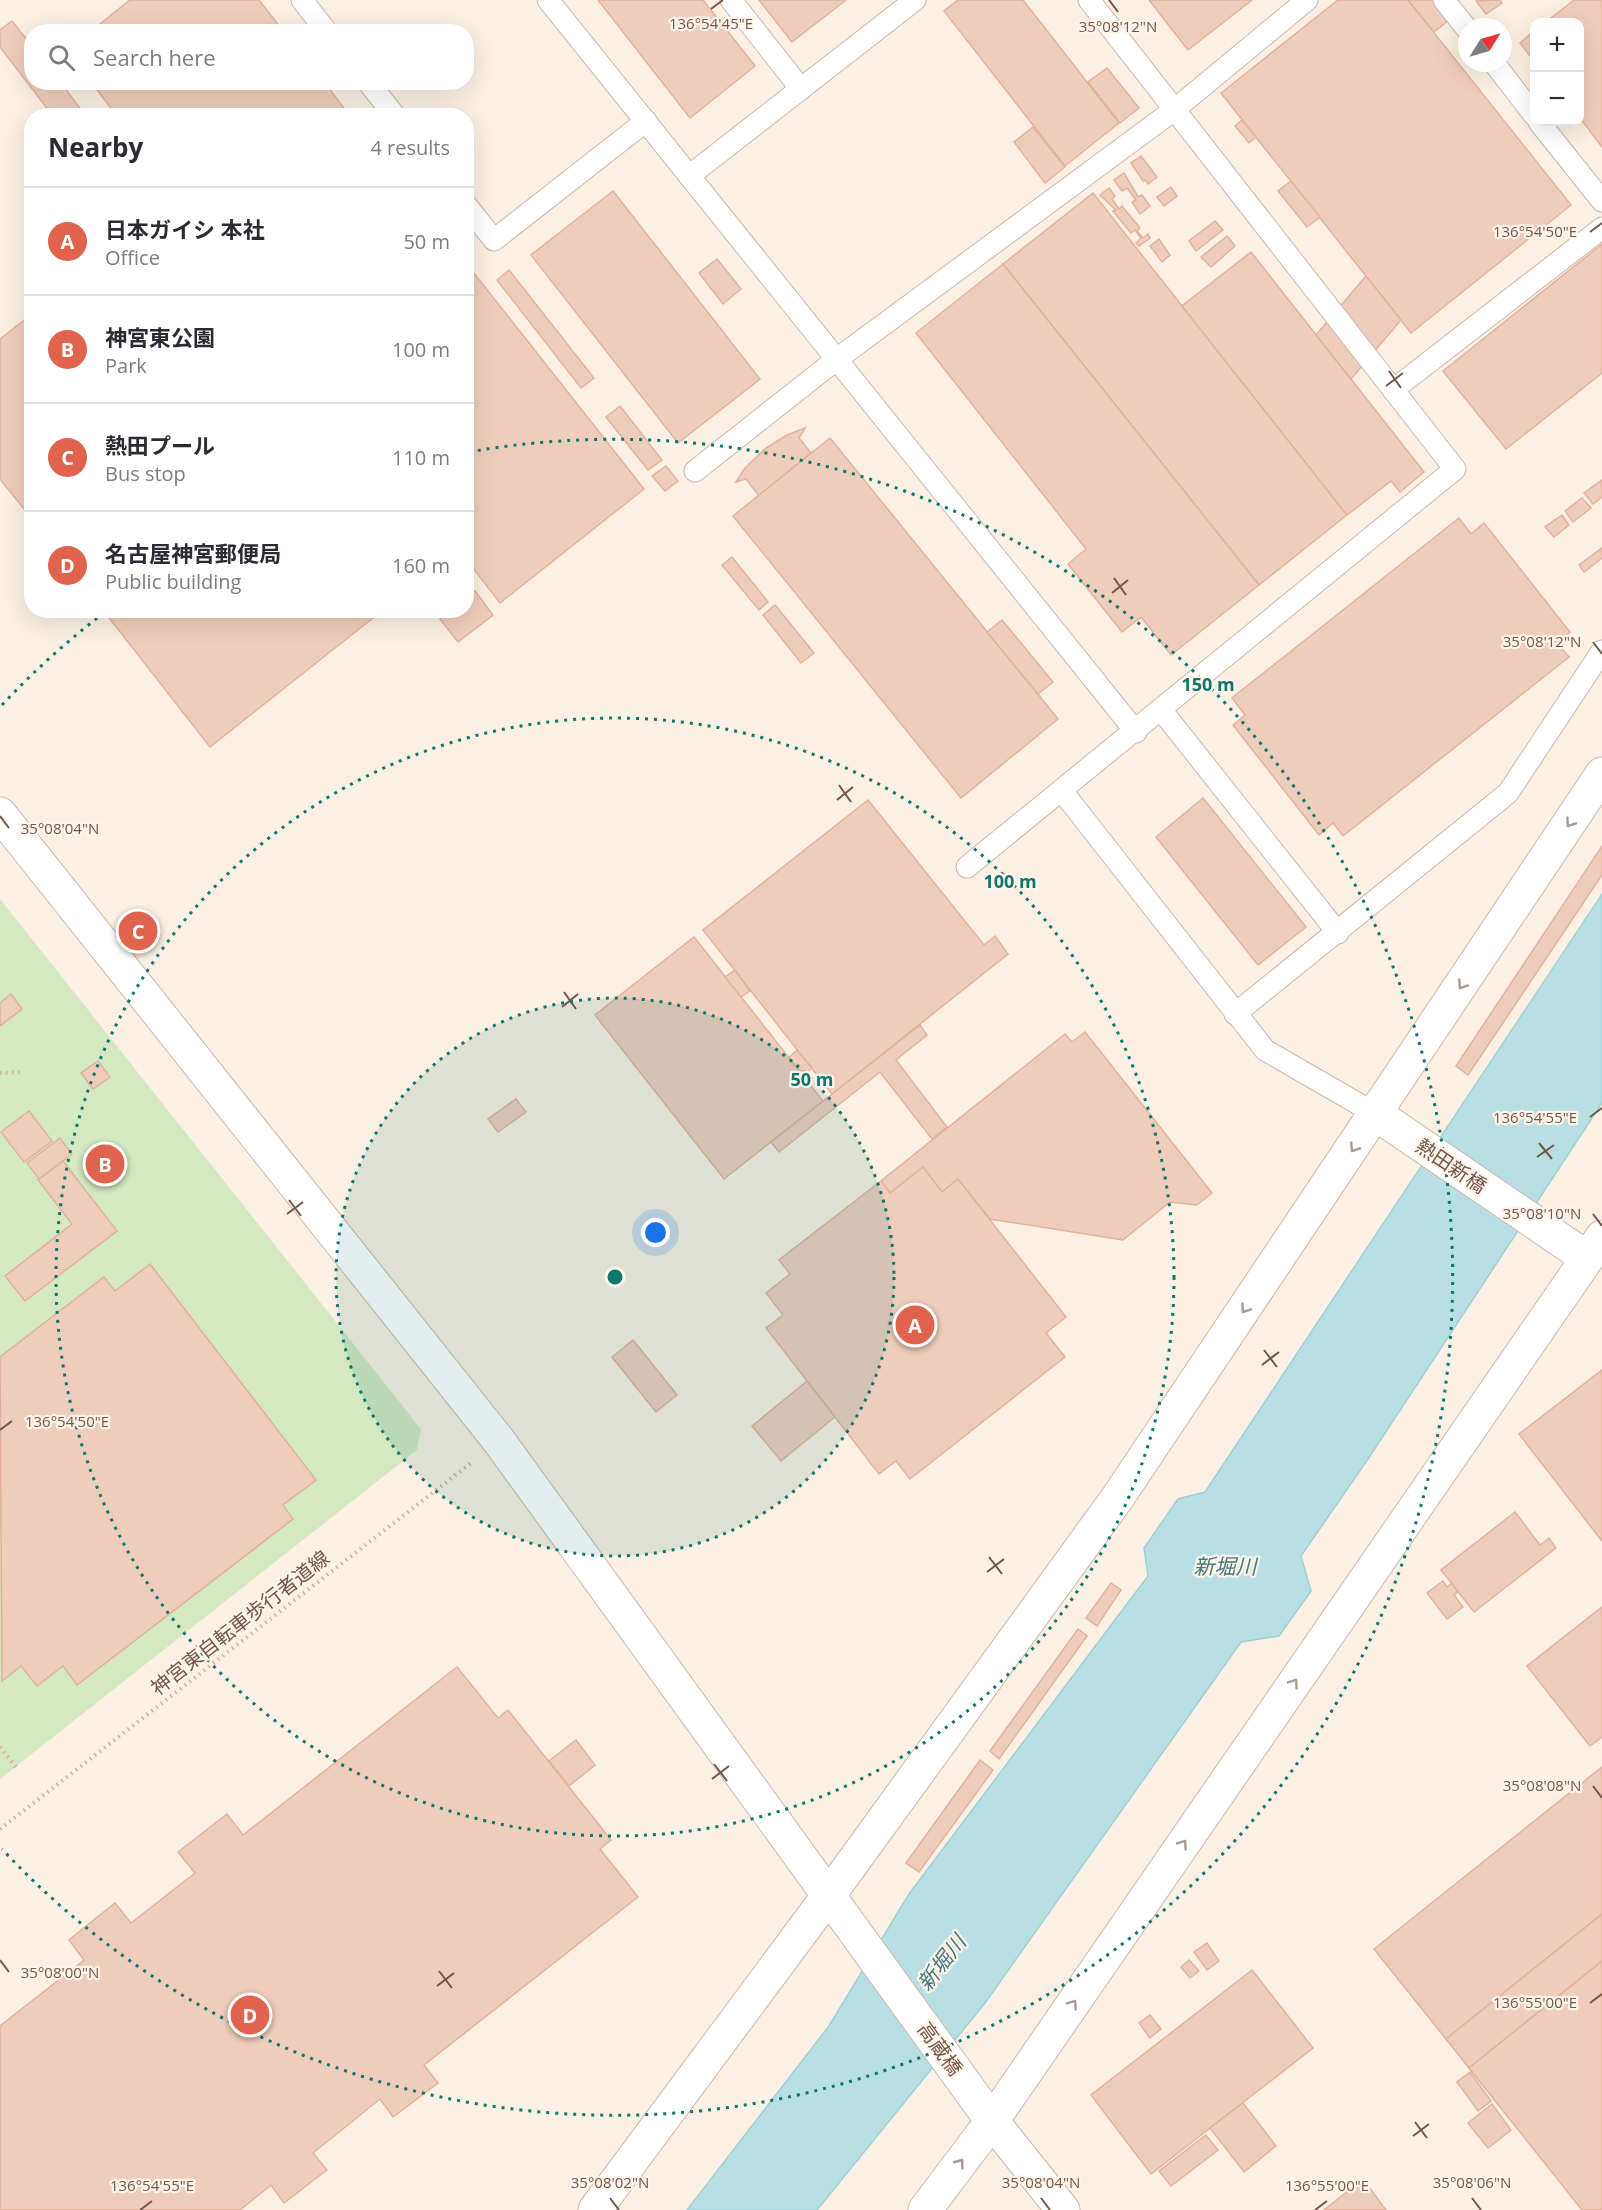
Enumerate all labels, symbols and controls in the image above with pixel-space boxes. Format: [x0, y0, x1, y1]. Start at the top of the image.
text: 136°54'45"E [669, 13, 753, 33]
text: 35°08'12"N [1079, 16, 1157, 36]
north arrow [1458, 18, 1512, 72]
map controls [1530, 18, 1584, 126]
button: + [1530, 18, 1584, 72]
search box [24, 24, 474, 90]
icon: search [45, 41, 78, 74]
text: Search here [93, 42, 216, 72]
button: − [1530, 72, 1584, 126]
text: Nearby [48, 129, 143, 165]
text: 4 results [370, 134, 450, 161]
text: 日本ガイシ 本社 [105, 214, 265, 244]
text: 136°54'50"E [1493, 221, 1577, 241]
text: A [61, 228, 74, 255]
text: 50 m [403, 228, 450, 255]
text: Office [105, 244, 160, 271]
text: 神宮東公園 [105, 322, 215, 352]
text: B [61, 336, 74, 363]
text: 100 m [392, 336, 450, 363]
text: Park [105, 352, 147, 379]
text: 熱田プール [105, 430, 215, 460]
text: C [61, 444, 74, 471]
text: 110 m [392, 444, 450, 471]
text: Bus stop [105, 460, 186, 487]
text: 名古屋神宮郵便局 [105, 538, 281, 568]
text: D [60, 552, 75, 579]
text: 160 m [392, 552, 450, 579]
text: Public building [105, 568, 241, 595]
text: 35°08'12"N [1503, 631, 1581, 651]
text: 150 m [1181, 672, 1235, 696]
one-way arrow [1565, 817, 1577, 827]
text: 35°08'04"N [21, 818, 99, 838]
text: 100 m [983, 869, 1037, 893]
pin: C [118, 908, 158, 954]
one-way arrow [1458, 979, 1469, 990]
text: 50 m [791, 1067, 833, 1091]
text: 136°54'55"E [1493, 1107, 1577, 1127]
street label: 熱田新橋 [1411, 1132, 1492, 1199]
one-way arrow [1350, 1141, 1361, 1152]
pin: B [86, 1142, 124, 1186]
text: 35°08'10"N [1503, 1203, 1581, 1223]
your location [641, 1218, 670, 1247]
centre of rings [605, 1267, 625, 1287]
pin: A [896, 1302, 934, 1348]
one-way arrow [1241, 1303, 1252, 1314]
text: 136°54'50"E [25, 1411, 109, 1431]
street label: 神宮東自転車歩行者道線 [145, 1544, 335, 1701]
water label: 新堀川 [1194, 1552, 1258, 1580]
one-way arrow [1287, 1679, 1298, 1690]
text: 35°08'08"N [1503, 1775, 1581, 1795]
one-way arrow [1176, 1839, 1187, 1850]
water label: 新堀川 [911, 1927, 973, 1996]
text: 35°08'00"N [21, 1962, 99, 1982]
pin: D [230, 1992, 270, 2038]
text: 136°55'00"E [1493, 1992, 1577, 2012]
one-way arrow [1066, 2000, 1077, 2011]
street label: 高蔵橋 [912, 2017, 969, 2081]
one-way arrow [953, 2159, 964, 2170]
text: 35°08'02"N [571, 2172, 649, 2192]
text: 35°08'04"N [1002, 2172, 1080, 2192]
text: 35°08'06"N [1433, 2172, 1511, 2192]
text: 136°54'55"E [110, 2175, 194, 2195]
text: 136°55'00"E [1285, 2175, 1369, 2195]

